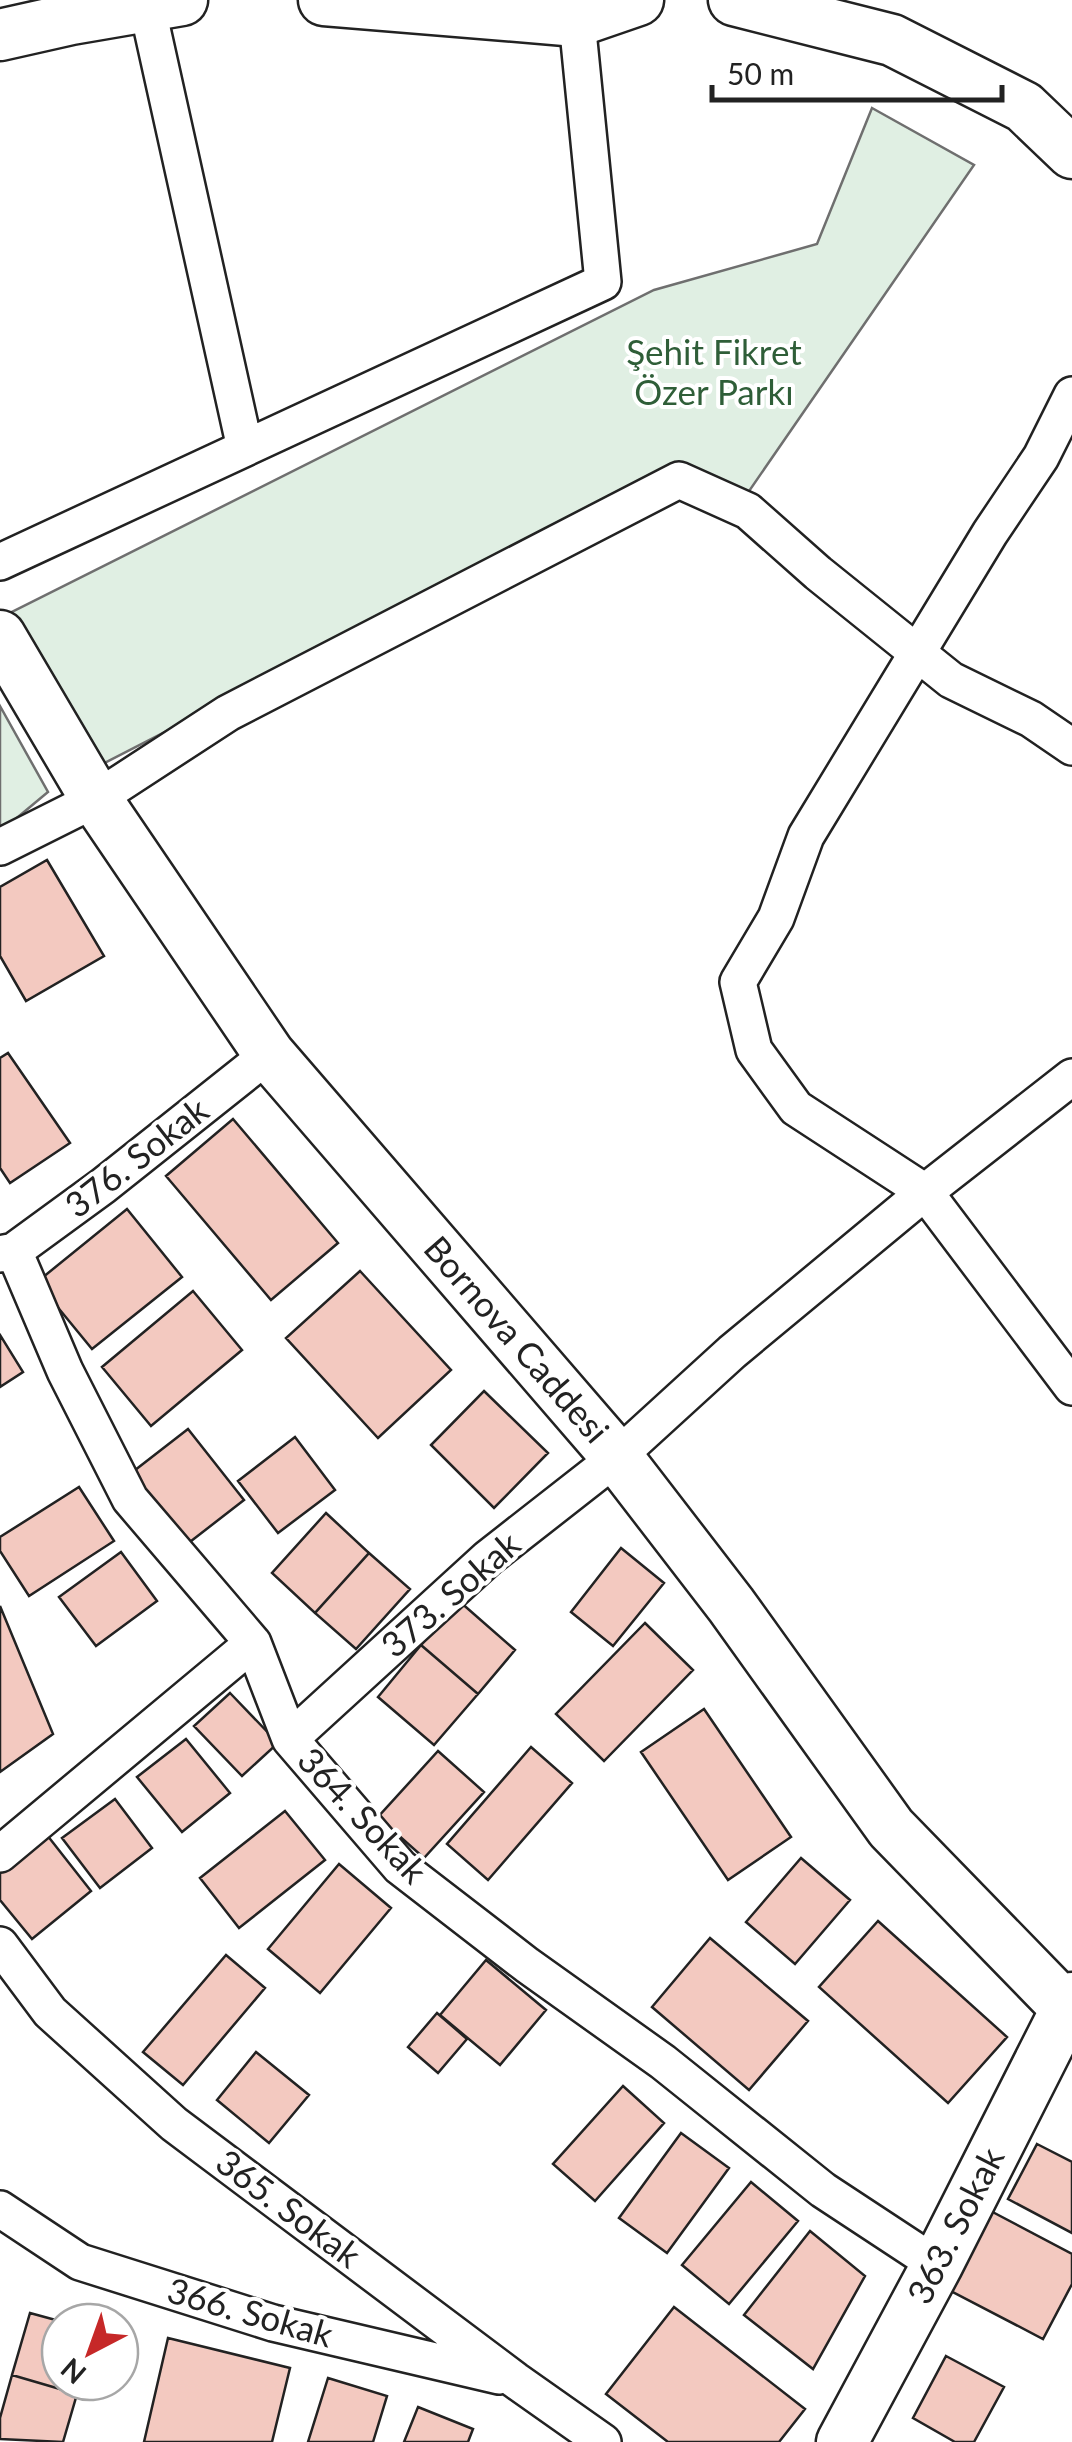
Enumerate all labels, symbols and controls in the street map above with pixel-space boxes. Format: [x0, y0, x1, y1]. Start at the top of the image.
scale bar [712, 40, 1002, 102]
text: 50 m [727, 55, 794, 91]
park label: Şehit Fikret Özer Parkı [626, 330, 802, 412]
street label: 376. Sokak [56, 1087, 216, 1225]
street label: Bornova Caddesi [416, 1227, 619, 1451]
street label: 373. Sokak [372, 1522, 528, 1665]
street label: 364. Sokak [290, 1738, 437, 1891]
street label: 365. Sokak [209, 2140, 370, 2275]
street label: 363. Sokak [897, 2140, 1012, 2310]
street label: 366. Sokak [163, 2267, 338, 2355]
north arrow [40, 2302, 140, 2402]
text: N [54, 2352, 92, 2392]

